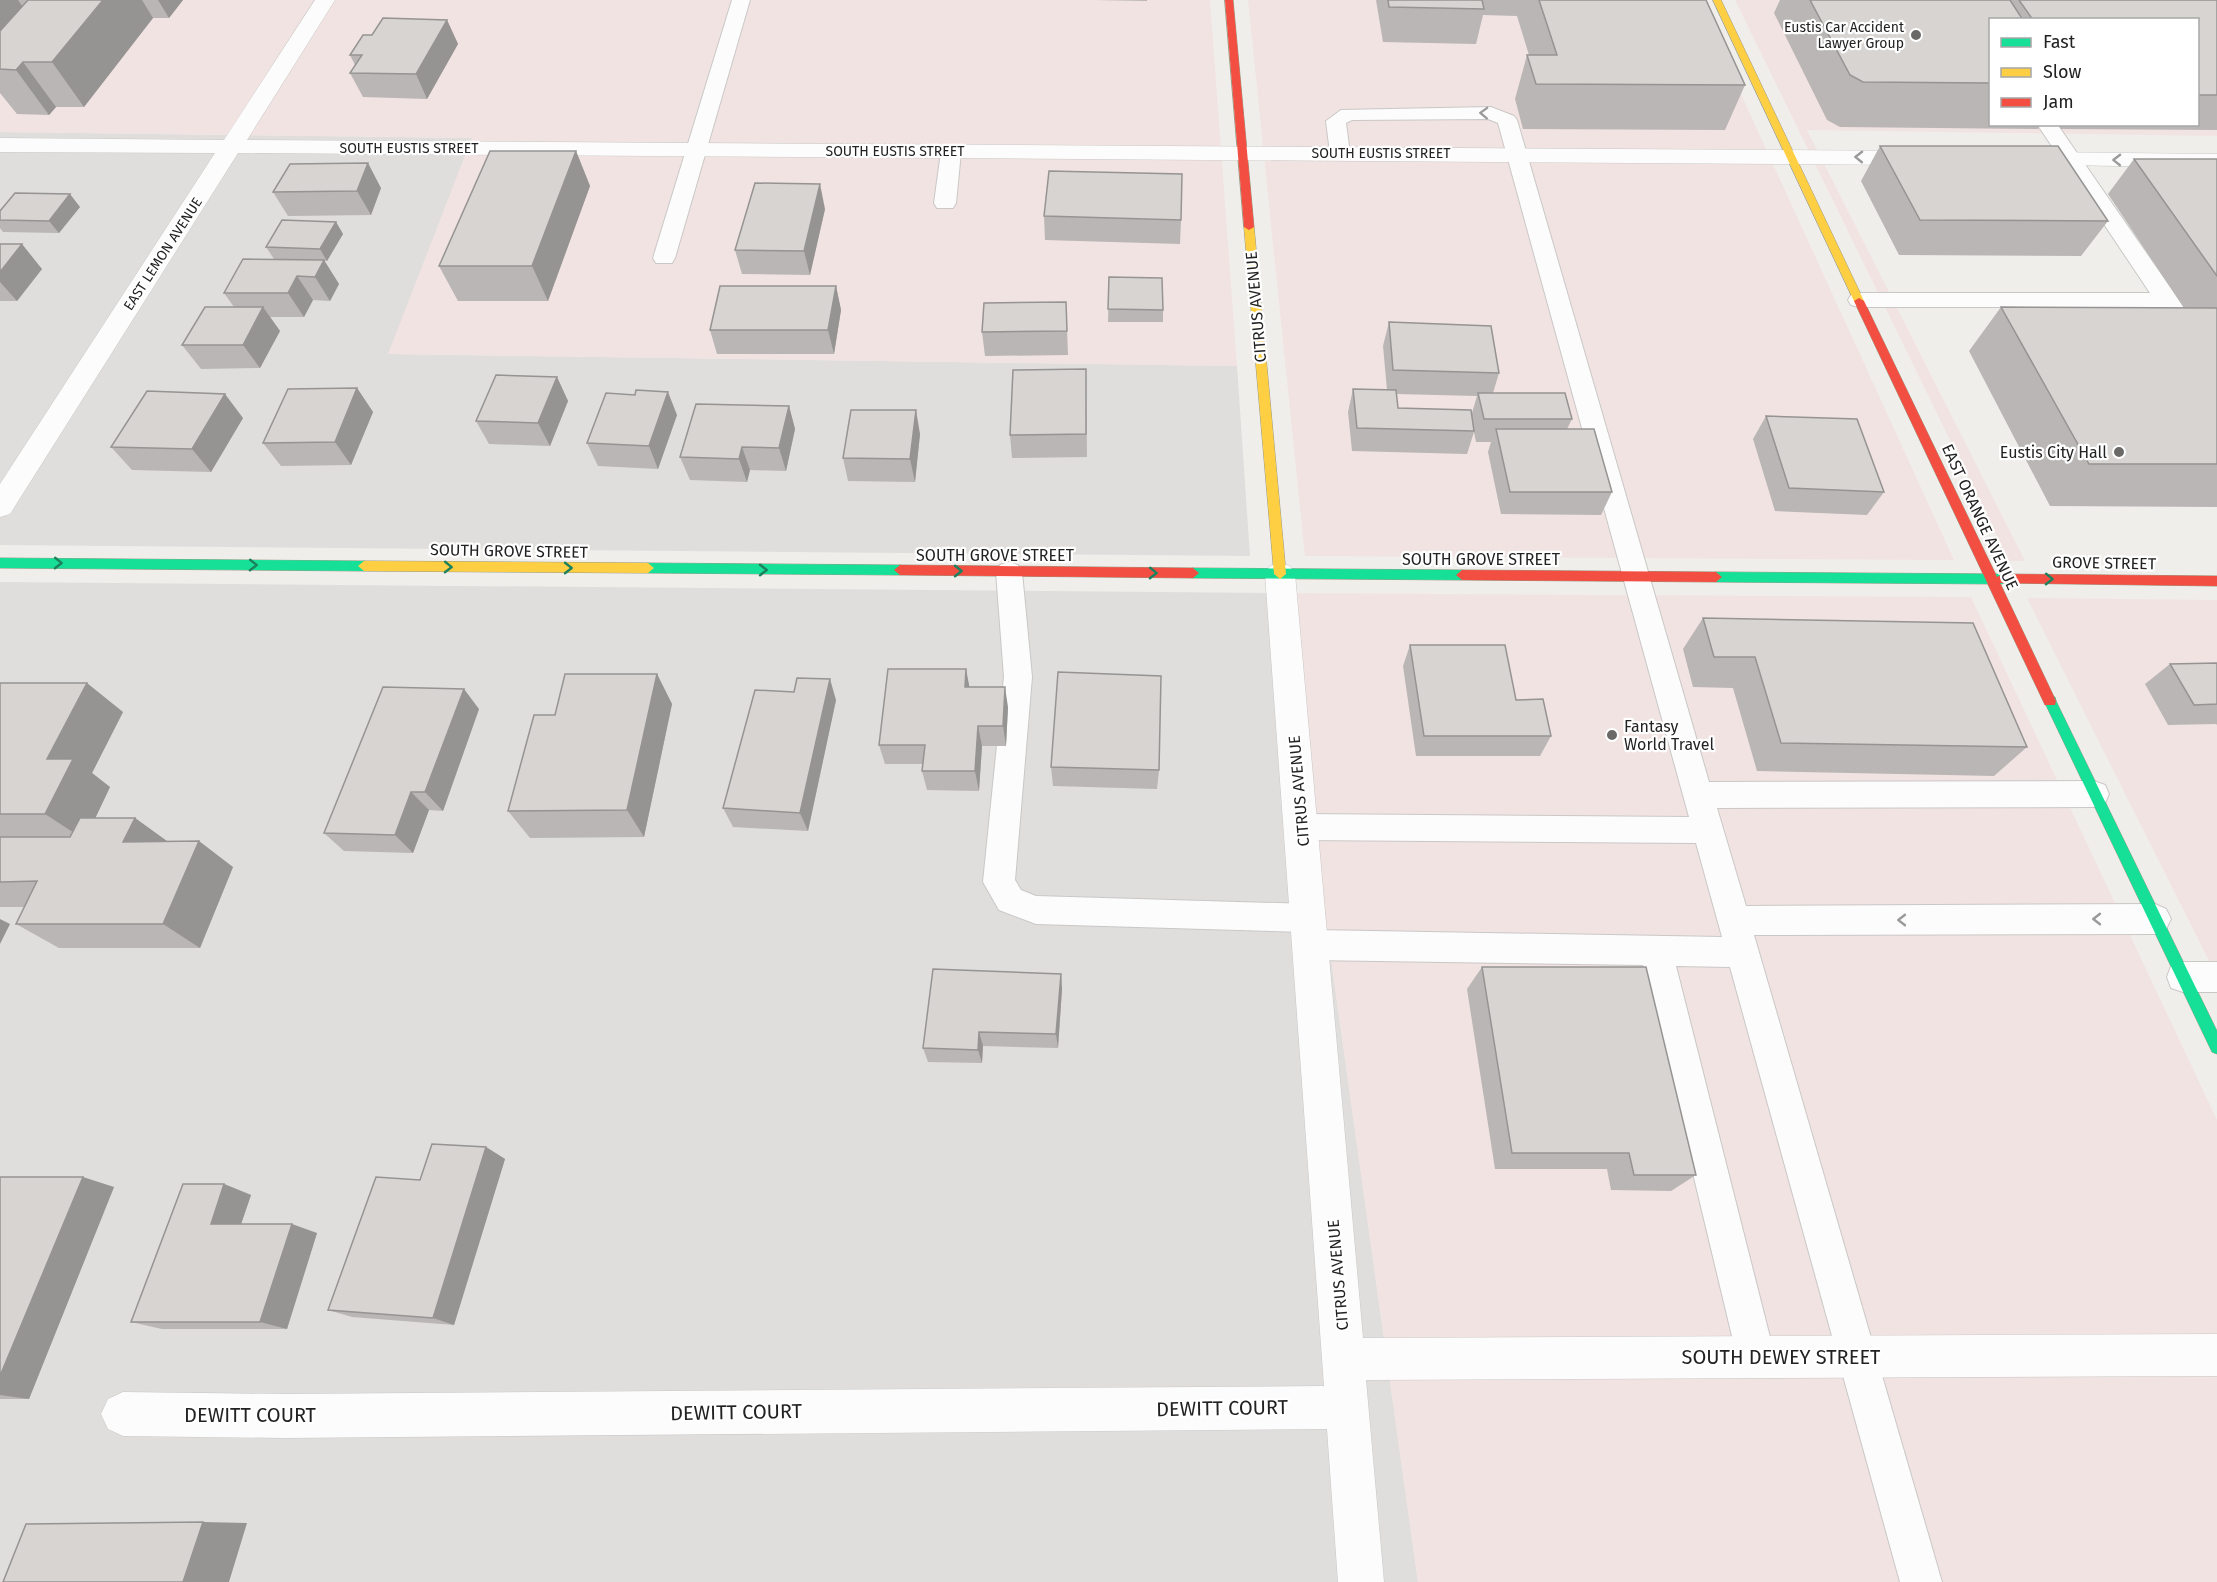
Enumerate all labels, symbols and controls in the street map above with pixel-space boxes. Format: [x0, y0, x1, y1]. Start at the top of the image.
legend [1989, 18, 2199, 126]
place label: Eustis Car Accident Lawyer Group [1784, 19, 1905, 52]
marker: Eustis Car Accident Lawyer Group [1909, 28, 1923, 42]
text: Fast [2043, 31, 2076, 53]
text: Slow [2043, 61, 2082, 83]
text: Jam [2043, 91, 2074, 113]
one-way arrow [1479, 107, 1488, 120]
street label: SOUTH EUSTIS STREET [340, 140, 479, 157]
street label: SOUTH EUSTIS STREET [826, 143, 965, 160]
street label: SOUTH EUSTIS STREET [1312, 145, 1451, 162]
one-way arrow [1854, 151, 1863, 163]
one-way arrow [2112, 154, 2121, 166]
street label: EAST LEMON AVENUE [120, 194, 206, 314]
street label: CITRUS AVENUE [1242, 251, 1270, 363]
street label: EAST ORANGE AVENUE [1938, 441, 2022, 593]
place label: Eustis City Hall [2000, 443, 2107, 462]
marker: Eustis City Hall [2112, 445, 2126, 459]
street label: SOUTH GROVE STREET [430, 540, 589, 562]
street label: SOUTH GROVE STREET [916, 546, 1075, 565]
street label: SOUTH GROVE STREET [1402, 550, 1561, 569]
street label: GROVE STREET [2052, 553, 2157, 573]
one-way arrow [54, 557, 63, 570]
one-way arrow [249, 559, 258, 571]
one-way arrow [444, 561, 453, 573]
one-way arrow [563, 562, 572, 574]
one-way arrow [758, 564, 767, 576]
one-way arrow [953, 565, 962, 577]
one-way arrow [1148, 567, 1157, 579]
one-way arrow [2045, 573, 2054, 585]
place label: Fantasy World Travel [1624, 717, 1714, 754]
marker: Fantasy World Travel [1605, 728, 1619, 742]
street label: CITRUS AVENUE [1285, 735, 1313, 847]
one-way arrow [2092, 913, 2101, 925]
one-way arrow [1897, 914, 1906, 926]
street label: CITRUS AVENUE [1324, 1219, 1352, 1331]
street label: SOUTH DEWEY STREET [1682, 1345, 1881, 1369]
street label: DEWITT COURT [1156, 1395, 1289, 1421]
street label: DEWITT COURT [670, 1399, 803, 1425]
street label: DEWITT COURT [184, 1403, 317, 1427]

